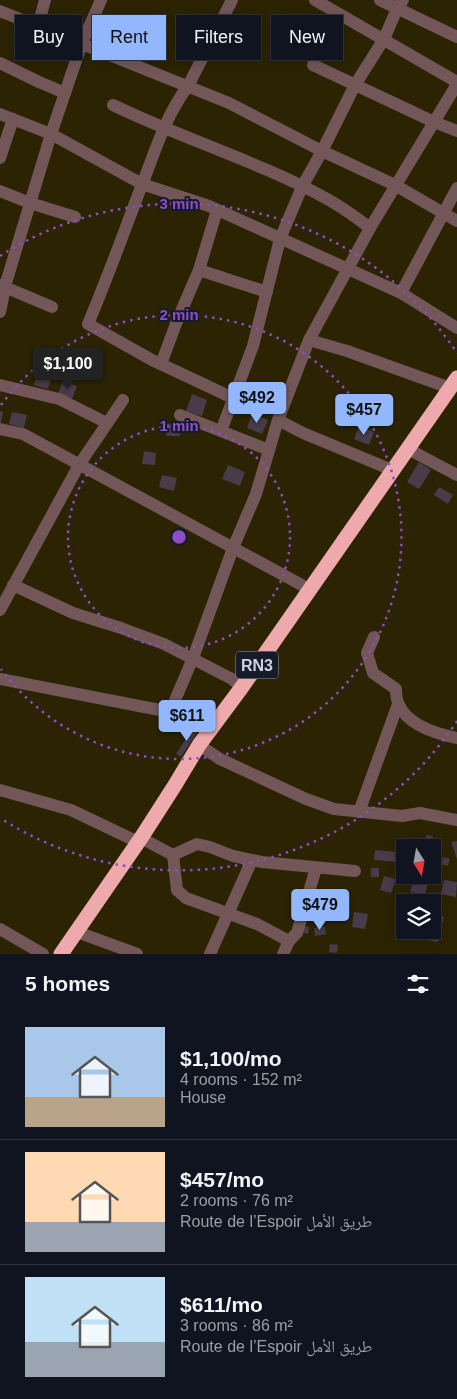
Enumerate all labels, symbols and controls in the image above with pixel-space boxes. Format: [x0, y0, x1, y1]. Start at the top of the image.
chip: Buy [15, 15, 82, 60]
chip: Rent [92, 15, 166, 60]
chip: Filters [176, 15, 261, 60]
chip: New [271, 15, 343, 60]
text: 3 min [159, 195, 199, 212]
text: 2 min [159, 306, 199, 323]
pin: $1,100 [27, 348, 109, 390]
text: $1,100 [44, 355, 92, 372]
pin: $492 [227, 382, 287, 424]
text: $492 [239, 389, 275, 406]
pin: $457 [334, 394, 394, 436]
text: $457 [346, 401, 382, 418]
text: 1 min [159, 417, 199, 434]
centre of rings [170, 528, 188, 546]
road number: RN3 [236, 652, 278, 678]
pin: $611 [157, 700, 217, 742]
text: $611 [170, 707, 204, 724]
north arrow [396, 839, 441, 884]
map controls [396, 839, 441, 939]
pin: $479 [290, 888, 350, 931]
button: layers [396, 894, 441, 939]
text: $479 [302, 896, 338, 913]
icon: filters [404, 970, 432, 998]
text: 5 homes [25, 972, 110, 995]
icon: home [65, 1047, 125, 1107]
text: $1,100/mo [180, 1047, 282, 1070]
text: 4 rooms · 152 m² [180, 1071, 302, 1088]
text: House [180, 1089, 226, 1106]
text: $457/mo [180, 1168, 264, 1191]
icon: home [65, 1172, 125, 1232]
text: 2 rooms · 76 m² [180, 1192, 293, 1209]
text: Route de l’Espoir طريق الأمل [180, 1213, 372, 1230]
text: $611/mo [180, 1293, 263, 1316]
icon: home [65, 1297, 125, 1357]
text: 3 rooms · 86 m² [180, 1317, 293, 1334]
text: Route de l’Espoir طريق الأمل [180, 1338, 372, 1355]

